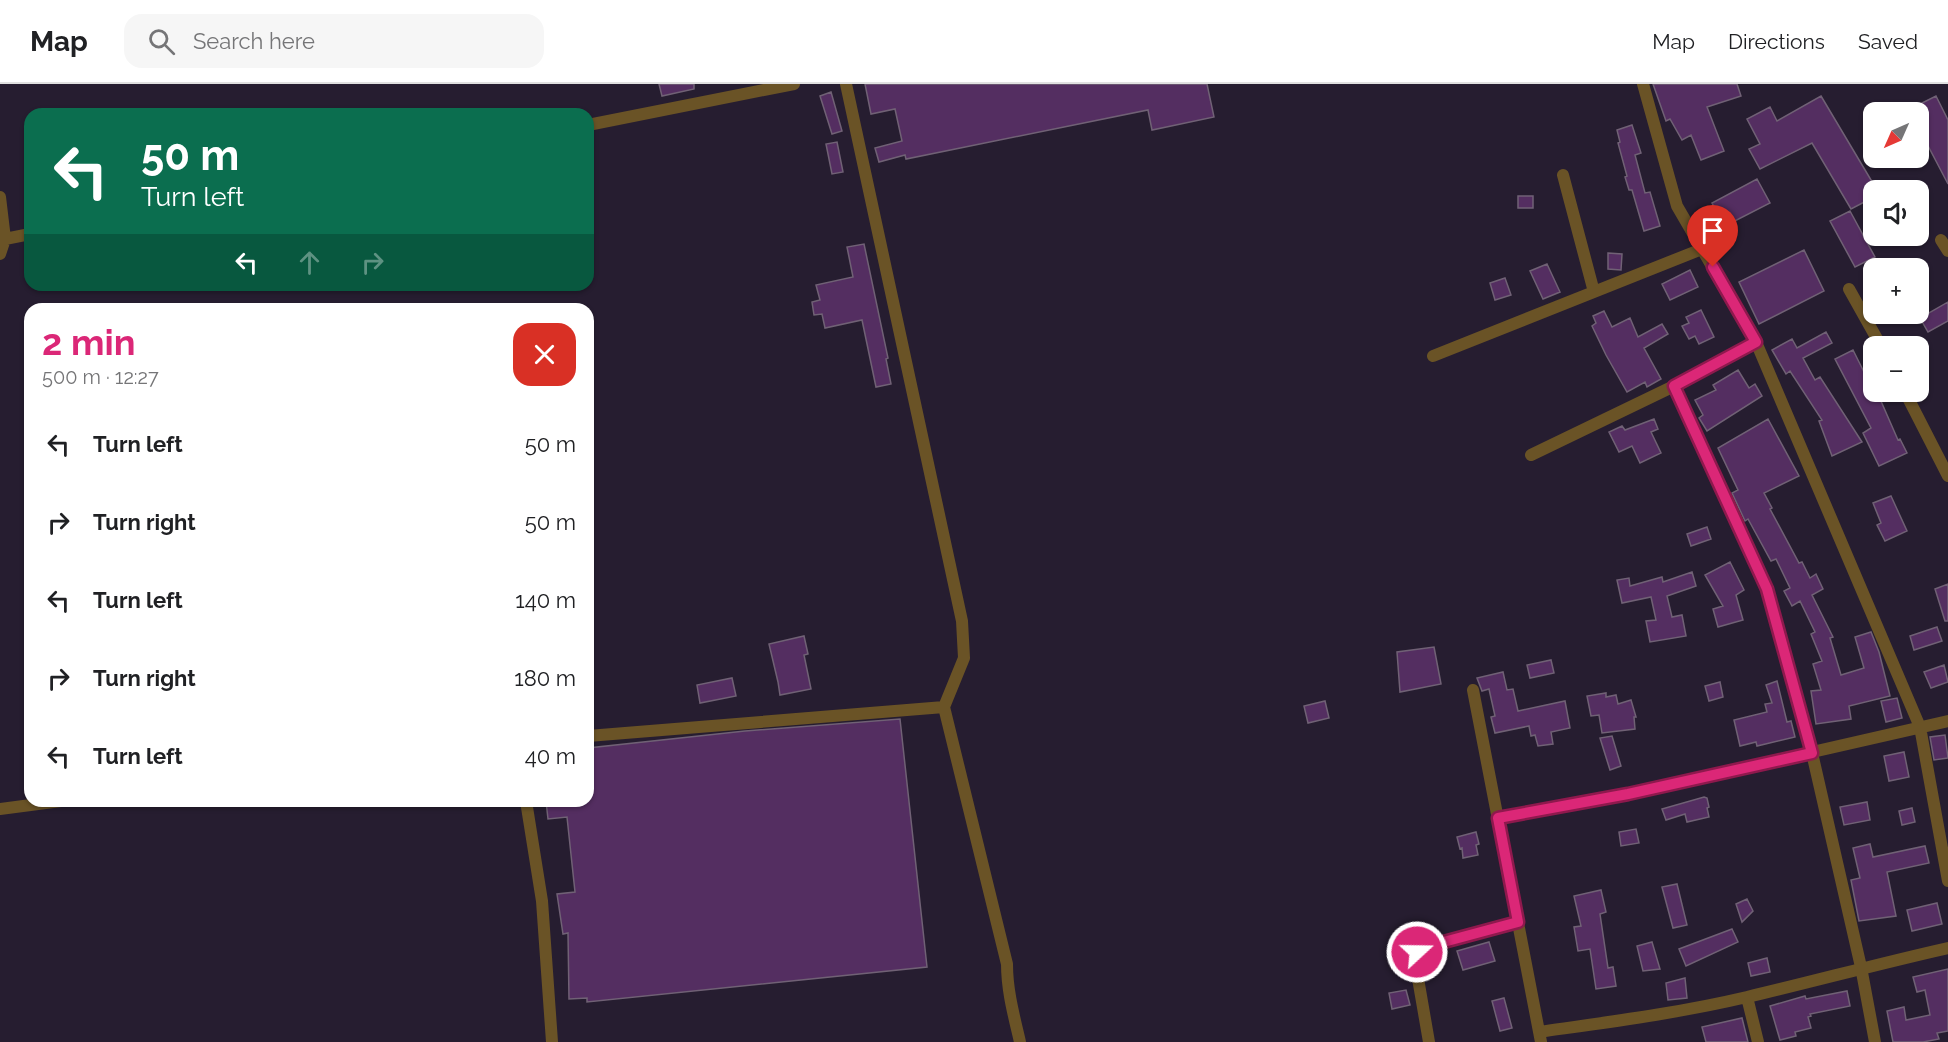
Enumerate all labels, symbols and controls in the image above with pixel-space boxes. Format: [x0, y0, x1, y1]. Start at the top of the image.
search box [124, 14, 544, 68]
text: Map [30, 25, 88, 58]
icon: search [145, 25, 178, 58]
text: Search here [193, 28, 315, 54]
text: Map [1652, 29, 1695, 54]
text: Directions [1728, 29, 1825, 54]
text: Saved [1858, 29, 1918, 54]
north arrow [1863, 102, 1929, 168]
map controls [1863, 102, 1929, 402]
text: 50 m [141, 131, 239, 180]
icon: left [42, 132, 120, 210]
button: sound [1863, 180, 1929, 246]
text: Turn left [141, 181, 244, 212]
pin [1687, 205, 1738, 267]
icon: arrive [1696, 214, 1729, 247]
icon: left [230, 246, 263, 279]
icon: ahead [293, 246, 326, 279]
icon: right [356, 246, 389, 279]
button: + [1863, 258, 1929, 324]
text: 2 min [42, 321, 135, 363]
button: close [513, 323, 576, 386]
button: − [1863, 336, 1929, 402]
text: 500 m · 12:27 [42, 365, 159, 389]
icon: left [42, 428, 75, 461]
text: Turn left [93, 431, 183, 457]
text: 50 m [525, 431, 576, 457]
icon: right [42, 506, 75, 539]
text: Turn right [93, 509, 196, 535]
text: 50 m [525, 509, 576, 535]
icon: left [42, 584, 75, 617]
text: Turn left [93, 587, 183, 613]
text: 140 m [515, 587, 576, 613]
icon: right [42, 662, 75, 695]
text: Turn right [93, 665, 196, 691]
text: 180 m [514, 665, 576, 691]
icon: left [42, 740, 75, 773]
text: Turn left [93, 743, 183, 769]
text: 40 m [525, 743, 576, 769]
position arrow [1385, 920, 1449, 984]

